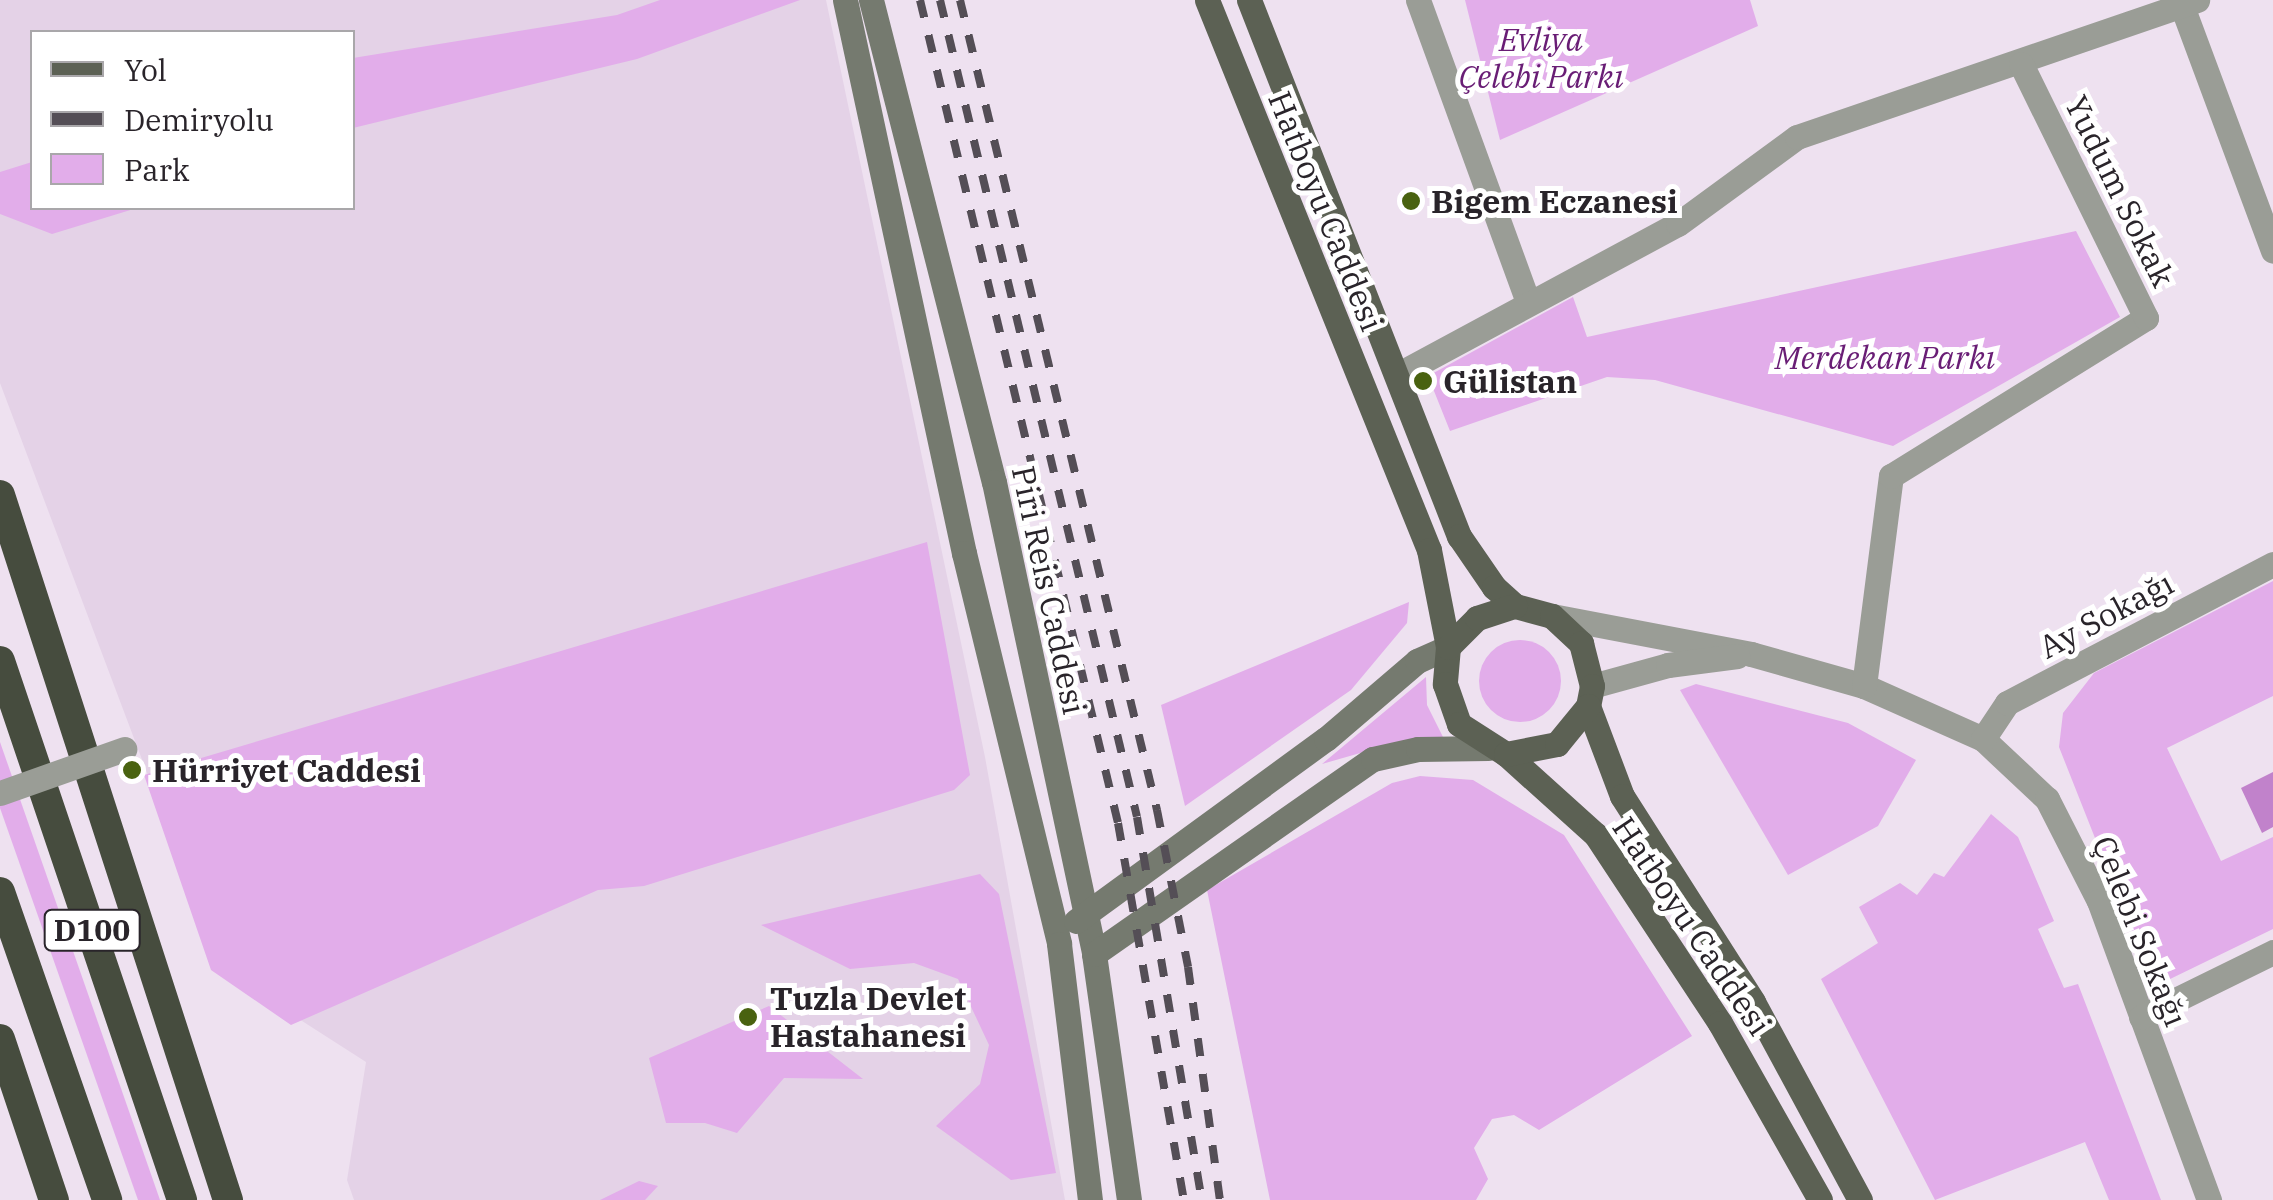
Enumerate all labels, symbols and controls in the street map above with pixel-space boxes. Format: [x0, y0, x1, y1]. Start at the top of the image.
park label: Evliya Çelebi Parkı [1458, 21, 1624, 96]
legend [30, 30, 355, 210]
text: Yol [124, 50, 167, 89]
street label: Hatboyu Caddesi [1260, 86, 1392, 336]
street label: Yudum Sokak [2057, 89, 2183, 293]
text: Demiryolu [124, 100, 274, 139]
text: Park [124, 150, 190, 189]
place label: Bigem Eczanesi [1431, 182, 1678, 220]
marker: Bigem Eczanesi [1400, 190, 1422, 212]
park label: Merdekan Parkı [1775, 338, 1995, 376]
place label: Gülistan [1443, 362, 1577, 400]
marker: Gülistan [1412, 370, 1434, 392]
street label: Piri Reis Caddesi [1004, 462, 1094, 718]
street label: Ay Sokağı [2032, 564, 2180, 666]
place label: Hürriyet Caddesi [152, 751, 421, 789]
marker: Hürriyet Caddesi [121, 759, 143, 781]
street label: Hatboyu Caddesi [1605, 810, 1779, 1042]
street label: Çelebi Sokağı [2084, 830, 2196, 1032]
road number: D100 [42, 905, 142, 955]
place label: Tuzla Devlet Hastahanesi [770, 980, 966, 1055]
marker: Tuzla Devlet Hastahanesi [735, 1004, 761, 1030]

